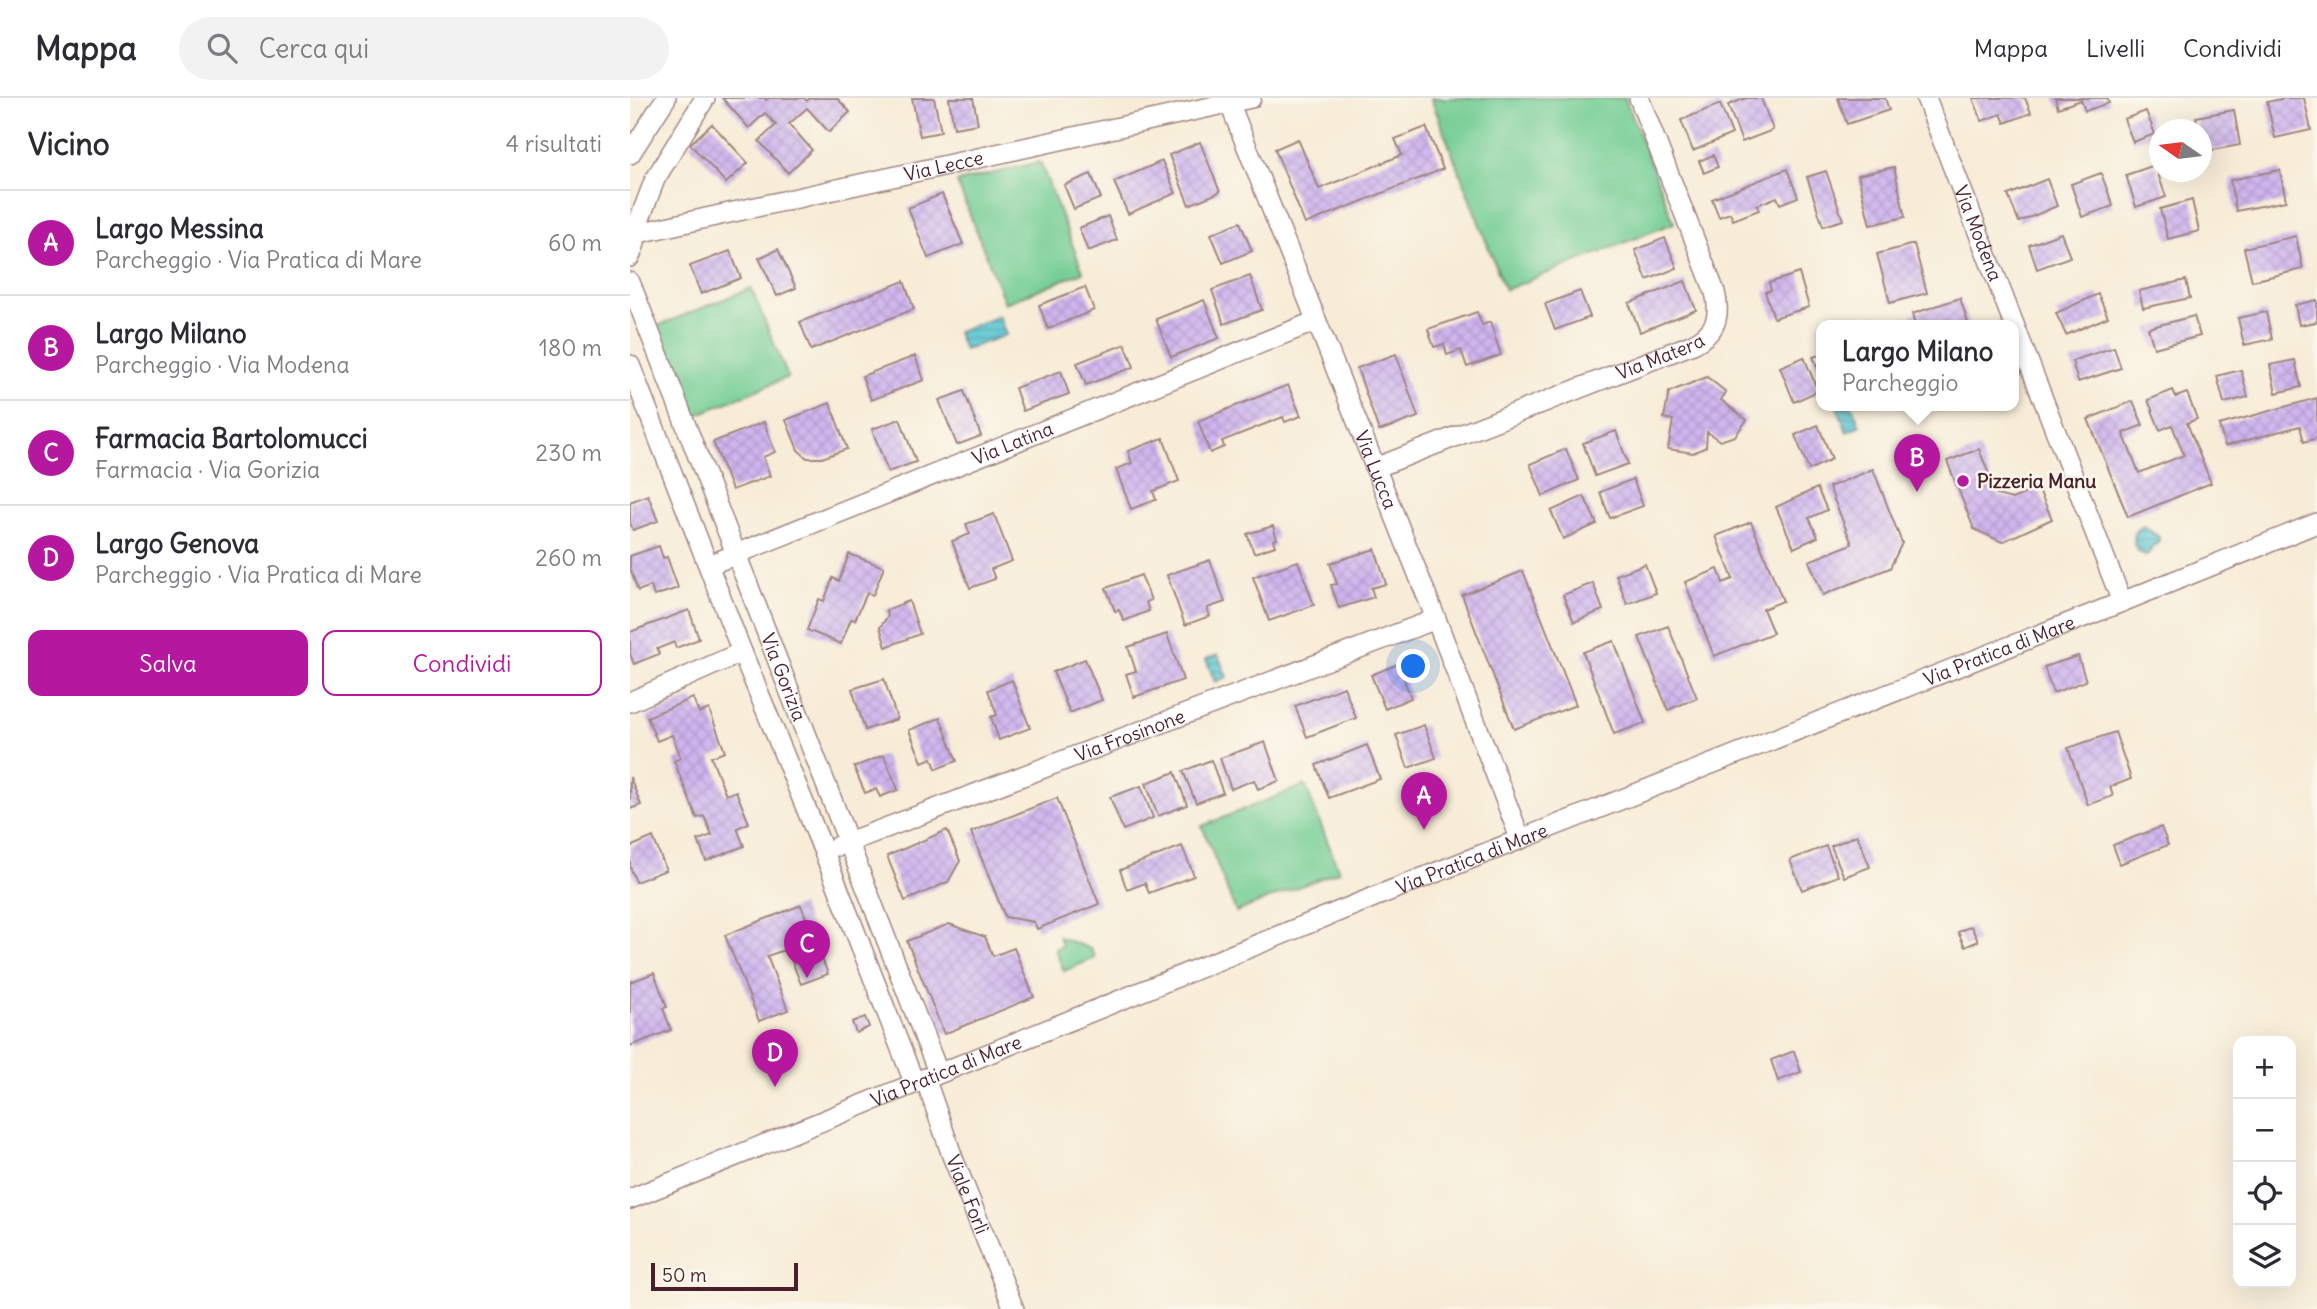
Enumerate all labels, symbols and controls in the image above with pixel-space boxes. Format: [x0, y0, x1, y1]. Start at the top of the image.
search box [179, 17, 669, 80]
text: Mappa [35, 27, 137, 69]
icon: search [203, 29, 241, 67]
text: Cerca qui [259, 32, 369, 65]
text: Mappa [1974, 33, 2048, 63]
text: Livelli [2086, 33, 2145, 63]
text: Condividi [2183, 33, 2282, 63]
north arrow [2149, 119, 2212, 182]
text: Vicino [28, 125, 110, 163]
text: 4 risultati [506, 129, 602, 158]
street label: Via Lecce [902, 145, 986, 186]
street label: Via Modena [1949, 182, 2008, 285]
text: Largo Messina [95, 212, 264, 245]
text: A [44, 228, 58, 257]
text: 60 m [548, 228, 602, 257]
text: Parcheggio · Via Pratica di Mare [95, 245, 422, 274]
text: Largo Milano [95, 317, 247, 350]
popup [1816, 320, 2019, 411]
street label: Via Matera [1613, 328, 1709, 385]
text: B [43, 333, 59, 362]
text: 180 m [539, 333, 602, 362]
text: Largo Milano [1842, 335, 1993, 368]
text: Parcheggio · Via Modena [95, 350, 350, 379]
text: Parcheggio [1842, 368, 1958, 397]
street label: Via Latina [968, 416, 1057, 470]
text: Farmacia Bartolomucci [95, 422, 368, 455]
street label: Via Lucca [1350, 427, 1403, 513]
pin: B [1894, 434, 1940, 492]
text: C [43, 438, 59, 467]
text: 230 m [536, 438, 602, 467]
text: Farmacia · Via Gorizia [95, 455, 320, 484]
place label: Pizzeria Manu [1977, 469, 2096, 493]
marker: Pizzeria Manu [1955, 473, 1971, 489]
text: Largo Genova [95, 527, 259, 560]
text: D [43, 543, 59, 572]
text: 260 m [535, 543, 602, 572]
text: Parcheggio · Via Pratica di Mare [95, 560, 422, 589]
street label: Via Pratica di Mare [1920, 610, 2078, 691]
button: Salva [28, 630, 308, 696]
button: Condividi [322, 630, 602, 696]
street label: Via Gorizia [756, 630, 812, 724]
your location [1396, 649, 1430, 683]
street label: Via Frosinone [1071, 704, 1188, 767]
pin: A [1401, 772, 1447, 830]
street label: Via Pratica di Mare [1393, 818, 1551, 899]
pin: C [784, 920, 830, 978]
pin: D [752, 1029, 798, 1087]
street label: Via Pratica di Mare [867, 1029, 1025, 1112]
map controls [2233, 1036, 2296, 1288]
button: + [2233, 1036, 2296, 1099]
button: − [2233, 1099, 2296, 1162]
street label: Viale Forlì [941, 1151, 994, 1237]
button: locate [2233, 1162, 2296, 1225]
button: layers [2233, 1225, 2296, 1288]
scale bar [651, 1260, 798, 1292]
text: 50 m [662, 1263, 707, 1287]

